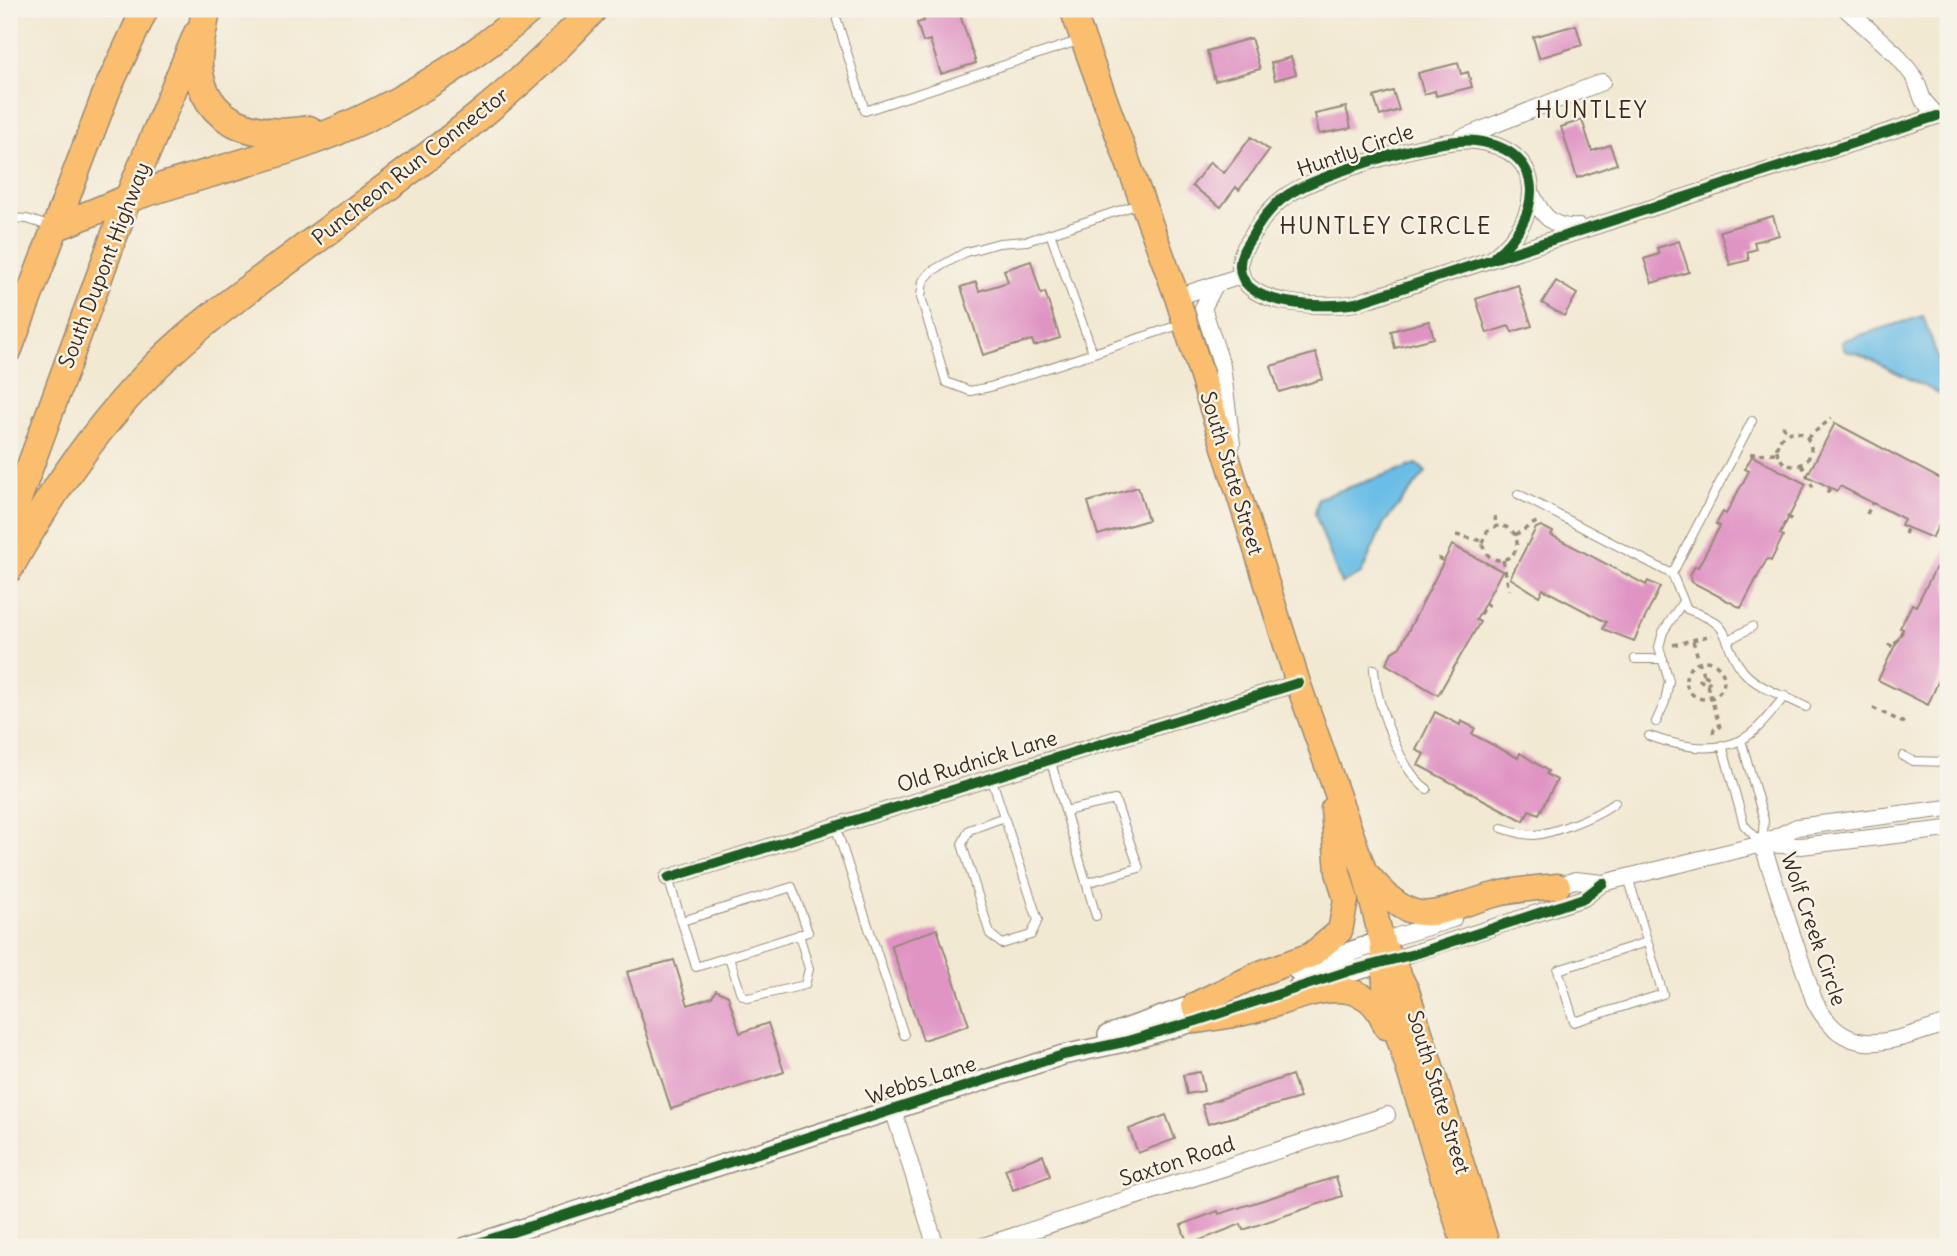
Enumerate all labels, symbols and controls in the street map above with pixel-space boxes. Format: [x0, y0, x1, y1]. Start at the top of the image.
street label: Puncheon Run Connector [306, 81, 514, 251]
district label: HUNTLEY [1536, 95, 1648, 124]
street label: Huntly Circle [1293, 117, 1417, 183]
street label: South Dupont Highway [52, 158, 156, 372]
district label: HUNTLEY CIRCLE [1279, 211, 1493, 240]
street label: South State Street [1194, 388, 1270, 558]
street label: Old Rudnick Lane [894, 724, 1060, 798]
street label: Wolf Creek Circle [1775, 849, 1853, 1009]
street label: South State Street [1401, 1007, 1477, 1177]
street label: Webbs Lane [863, 1050, 979, 1110]
street label: Saxton Road [1116, 1130, 1238, 1192]

